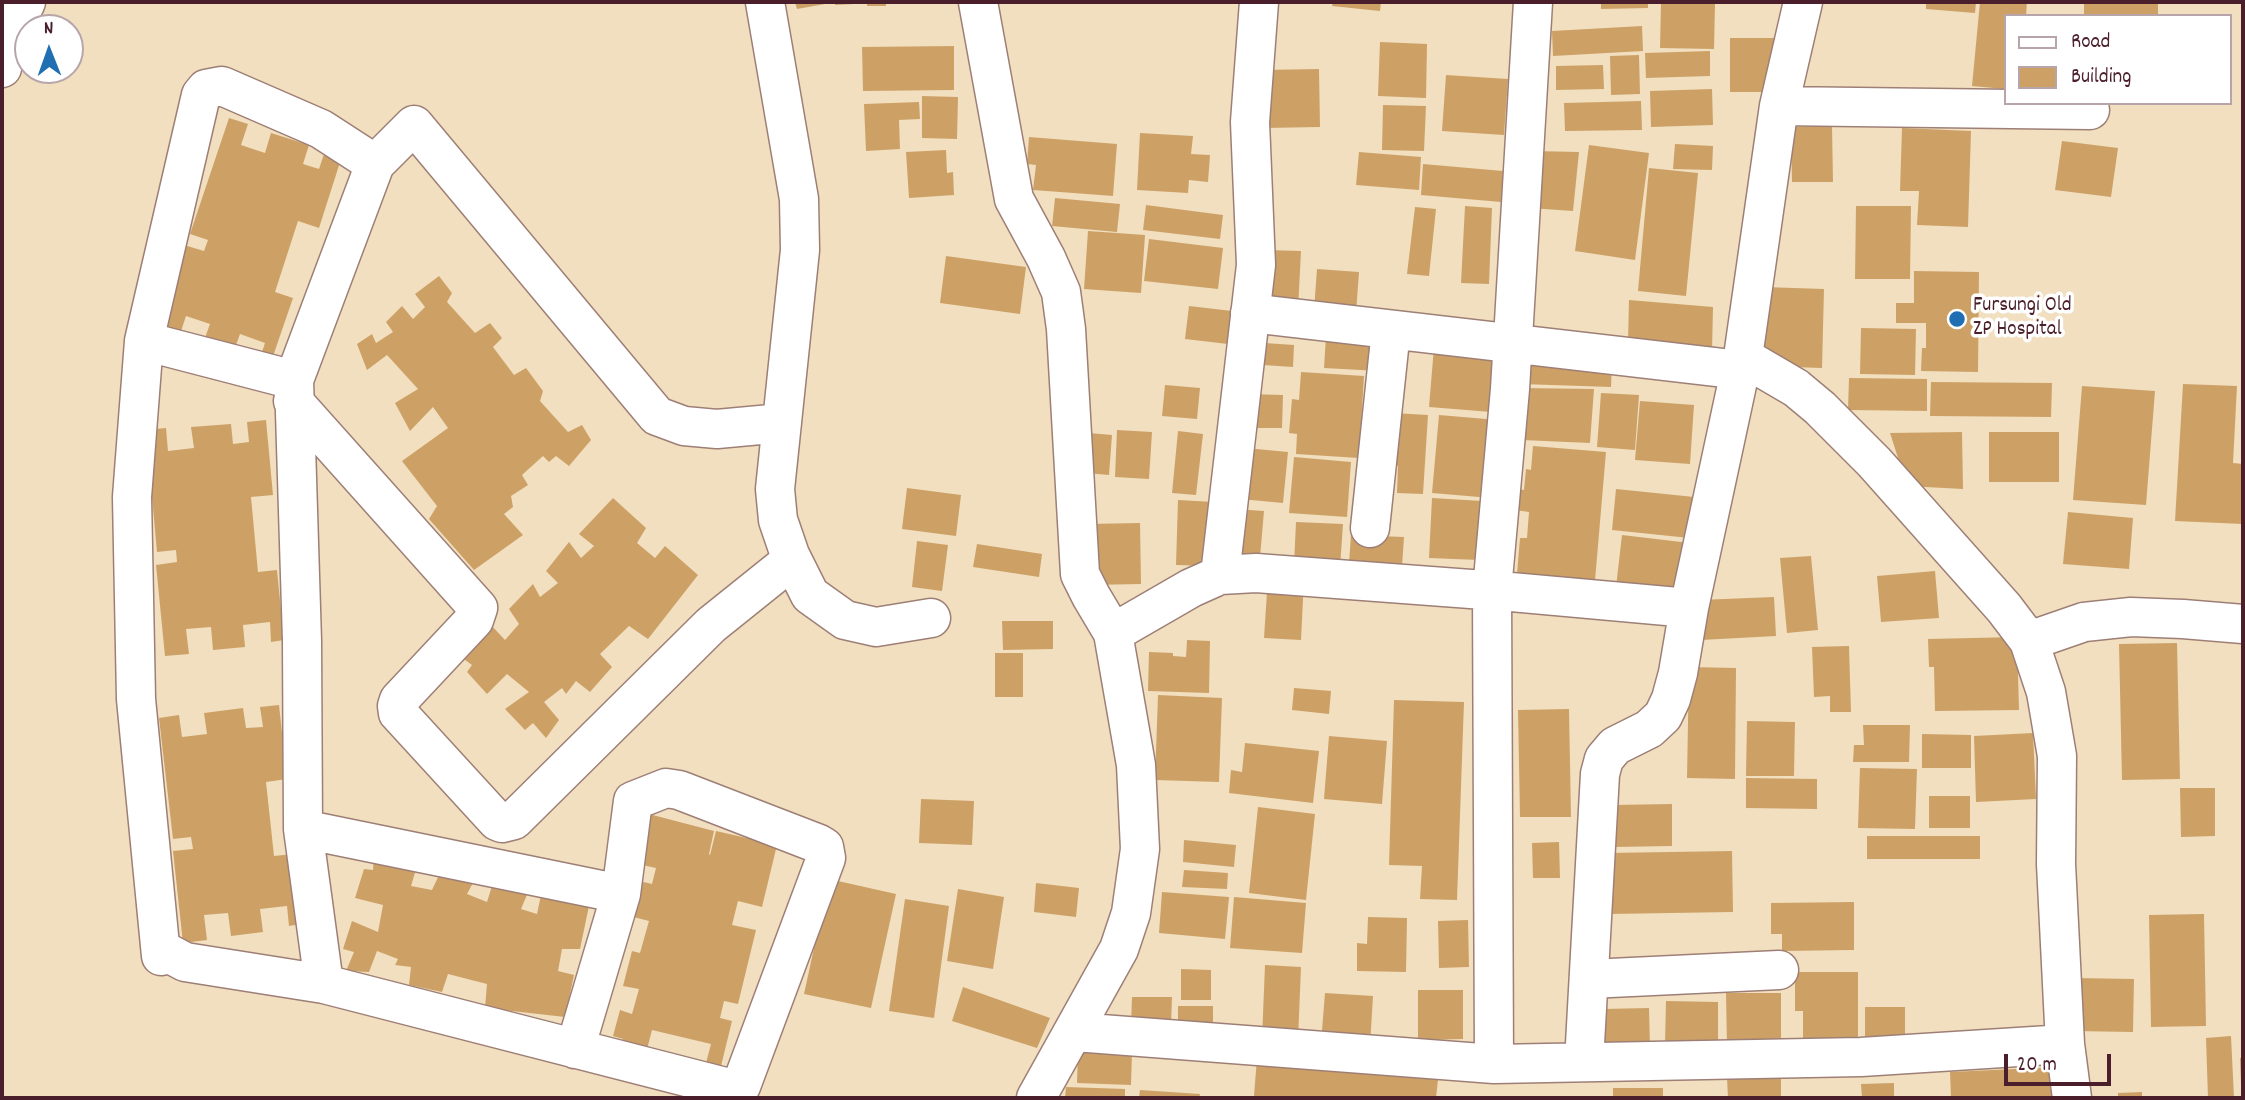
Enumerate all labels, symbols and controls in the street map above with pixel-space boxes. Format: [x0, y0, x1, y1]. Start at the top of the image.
north arrow [14, 14, 84, 84]
legend [2004, 14, 2231, 105]
text: N [44, 16, 54, 43]
text: Road [2071, 28, 2110, 58]
text: Building [2071, 63, 2131, 93]
place label: Fursungi Old ZP Hospital [1973, 294, 2072, 344]
marker: Fursungi Old ZP Hospital [1947, 309, 1967, 329]
scale bar [2007, 1040, 2114, 1084]
text: 20 m [2017, 1051, 2057, 1081]

